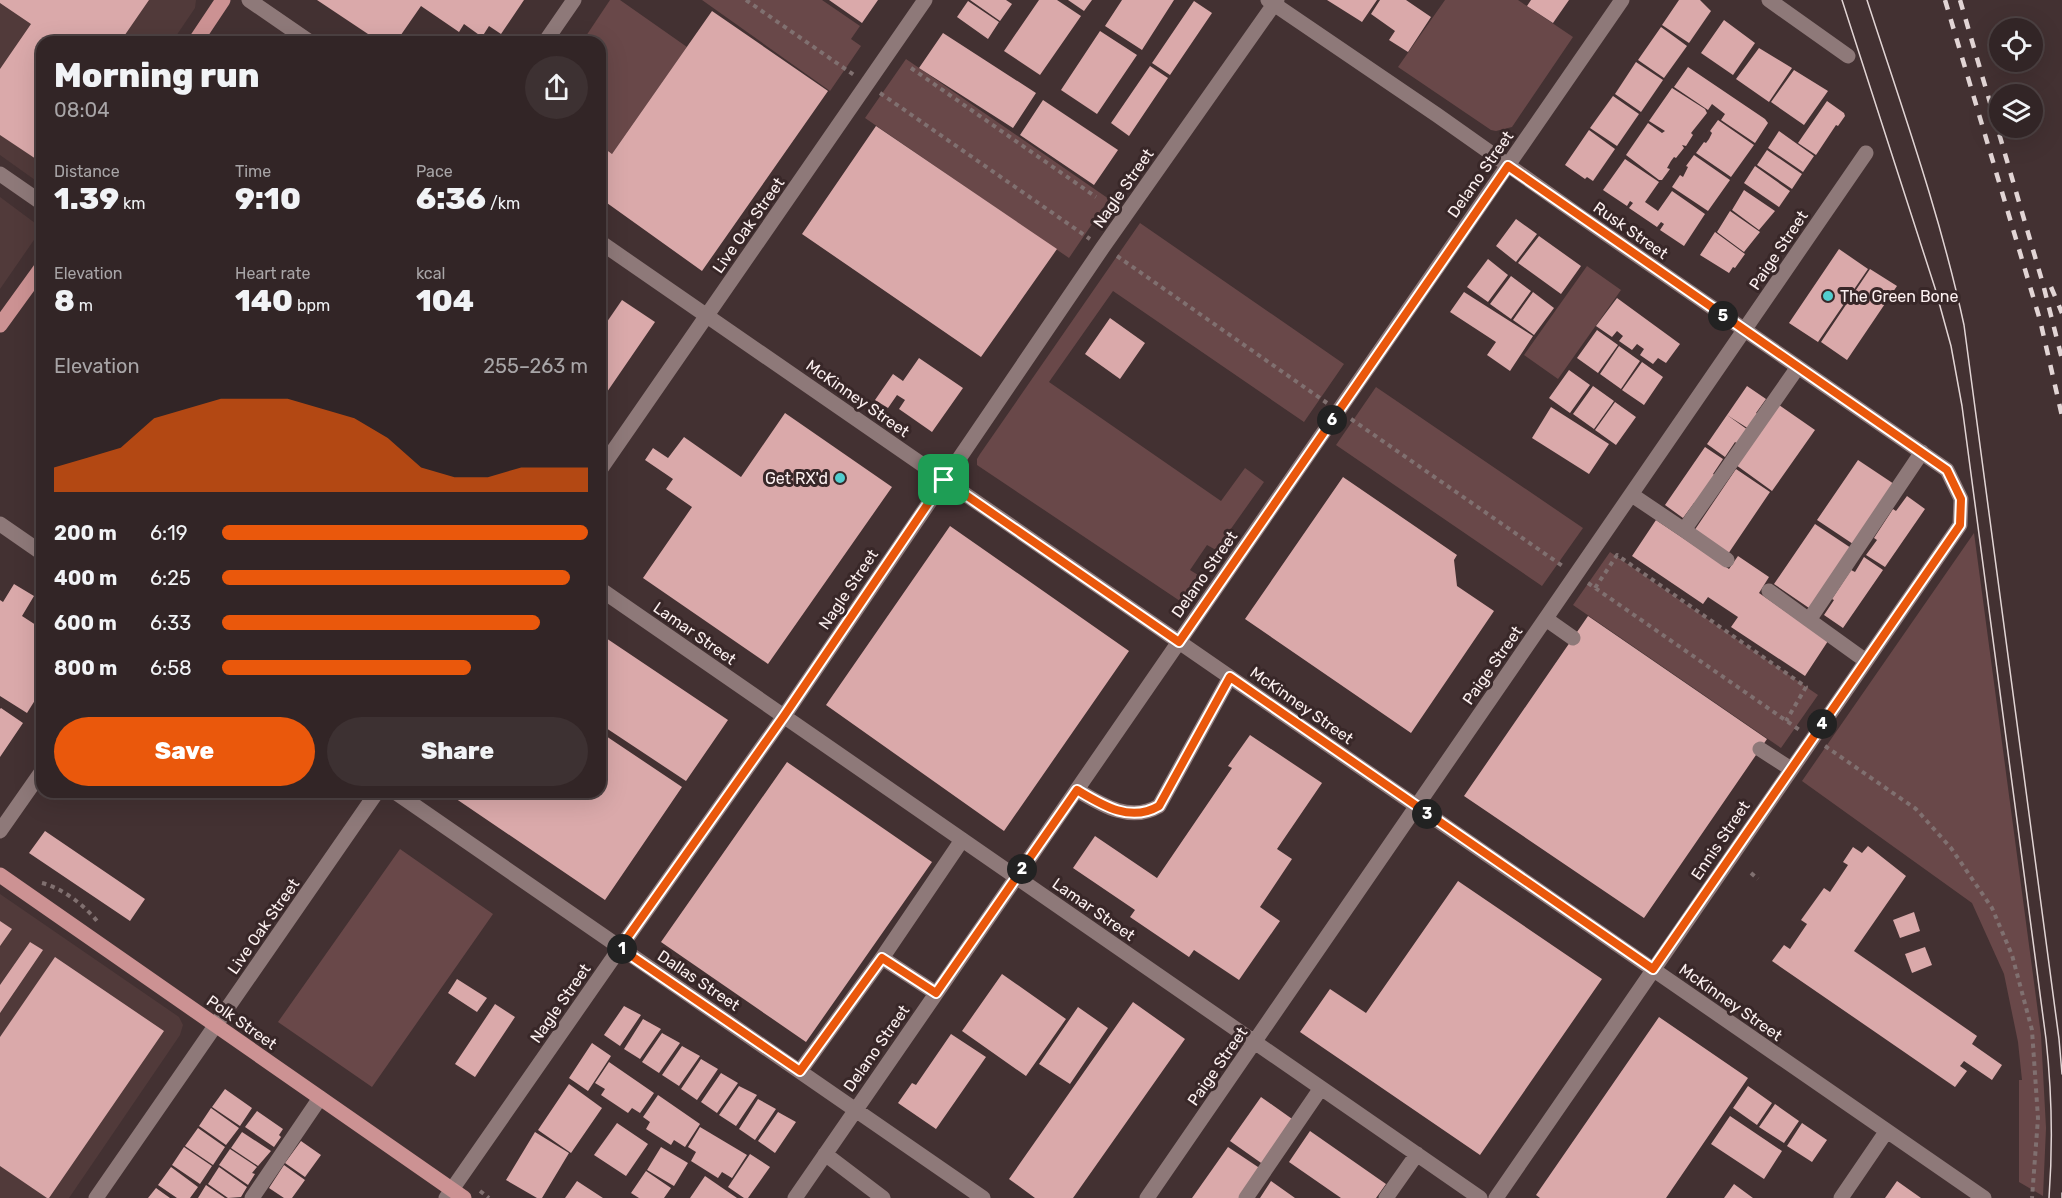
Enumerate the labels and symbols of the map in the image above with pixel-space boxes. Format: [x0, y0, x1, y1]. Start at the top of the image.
street label: Delano Street [1443, 127, 1517, 221]
street label: Nagle Street [1089, 145, 1158, 232]
street label: Live Oak Street [708, 174, 788, 277]
street label: Rusk Street [1590, 198, 1672, 263]
street label: Paige Street [1745, 207, 1812, 294]
place label: The Green Bone [1840, 287, 1958, 306]
marker: The Green Bone [1821, 289, 1835, 303]
pin: 5 [1708, 301, 1738, 331]
street label: McKinney Street [802, 356, 913, 441]
pin: 6 [1317, 405, 1347, 435]
pin [918, 454, 969, 505]
place label: Get RX'd [765, 469, 828, 488]
marker: Get RX'd [833, 471, 847, 485]
street label: Delano Street [1167, 527, 1241, 621]
street label: Nagle Street [815, 546, 882, 633]
street label: Lamar Street [650, 598, 740, 669]
street label: Paige Street [1458, 622, 1526, 708]
street label: McKinney Street [1246, 663, 1357, 748]
pin: 4 [1807, 709, 1837, 739]
street label: Ennis Street [1687, 797, 1754, 883]
pin: 3 [1412, 799, 1442, 829]
pin: 2 [1007, 854, 1037, 884]
street label: Lamar Street [1049, 874, 1139, 945]
street label: Live Oak Street [223, 875, 303, 978]
pin: 1 [607, 934, 637, 964]
street label: Dallas Street [654, 946, 743, 1015]
street label: Nagle Street [526, 960, 595, 1047]
street label: McKinney Street [1675, 960, 1786, 1045]
street label: Polk Street [203, 991, 281, 1054]
street label: Delano Street [839, 1001, 913, 1095]
street label: Paige Street [1183, 1023, 1251, 1109]

